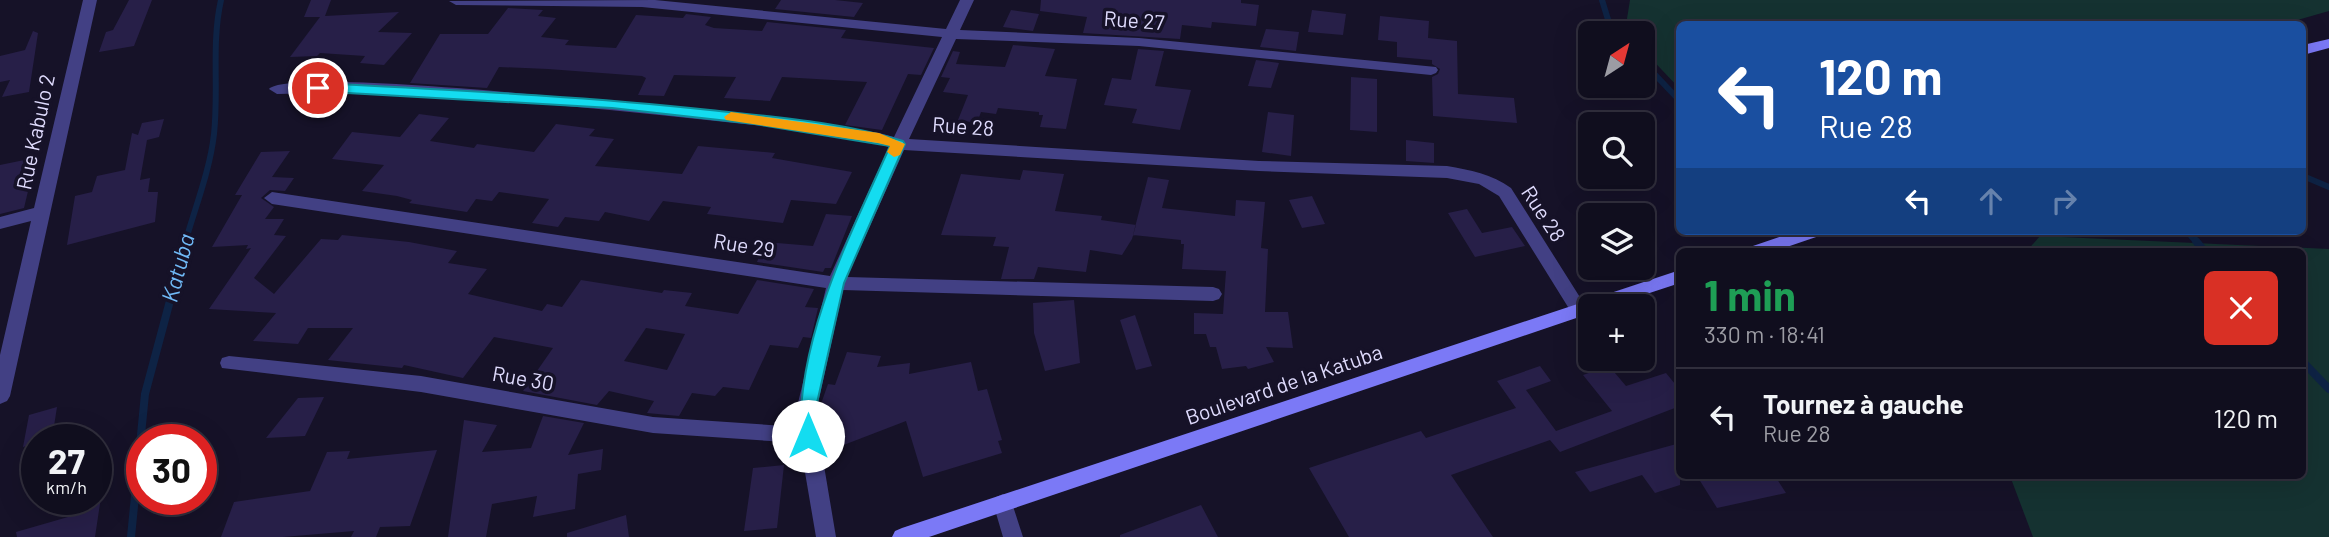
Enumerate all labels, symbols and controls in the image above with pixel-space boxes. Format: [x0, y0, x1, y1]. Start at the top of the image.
street label: Rue 27 [1103, 5, 1165, 34]
north arrow [1578, 21, 1656, 98]
map controls [1578, 21, 1655, 371]
text: 120 m [1819, 46, 1942, 105]
icon: left [1704, 49, 1795, 140]
pin [288, 58, 348, 118]
icon: arrive [299, 69, 337, 107]
street label: Rue Kabulo 2 [10, 72, 59, 192]
text: Rue 28 [1819, 106, 1913, 144]
street label: Rue 28 [931, 111, 995, 140]
button: search [1578, 112, 1655, 189]
street label: Rue 28 [1517, 181, 1572, 246]
icon: left [1899, 182, 1937, 220]
icon: ahead [1972, 182, 2010, 220]
icon: right [2045, 182, 2083, 220]
button: layers [1578, 203, 1655, 280]
street label: Rue 29 [712, 227, 777, 262]
water label: Katuba [154, 230, 200, 305]
text: 1 min [1704, 269, 1796, 319]
button: close [2204, 271, 2278, 345]
button: + [1578, 294, 1655, 371]
text: 330 m · 18:41 [1704, 320, 1825, 348]
street label: Boulevard de la Katuba [1182, 338, 1385, 429]
street label: Rue 30 [490, 360, 556, 395]
text: Tournez à gauche [1763, 388, 1964, 419]
icon: left [1704, 398, 1742, 436]
position arrow [771, 399, 845, 473]
text: 120 m [2214, 402, 2278, 433]
text: Rue 28 [1763, 419, 1831, 447]
speed limit sign: 30 [126, 424, 217, 515]
text: 27 [48, 439, 85, 481]
text: km/h [46, 476, 87, 498]

